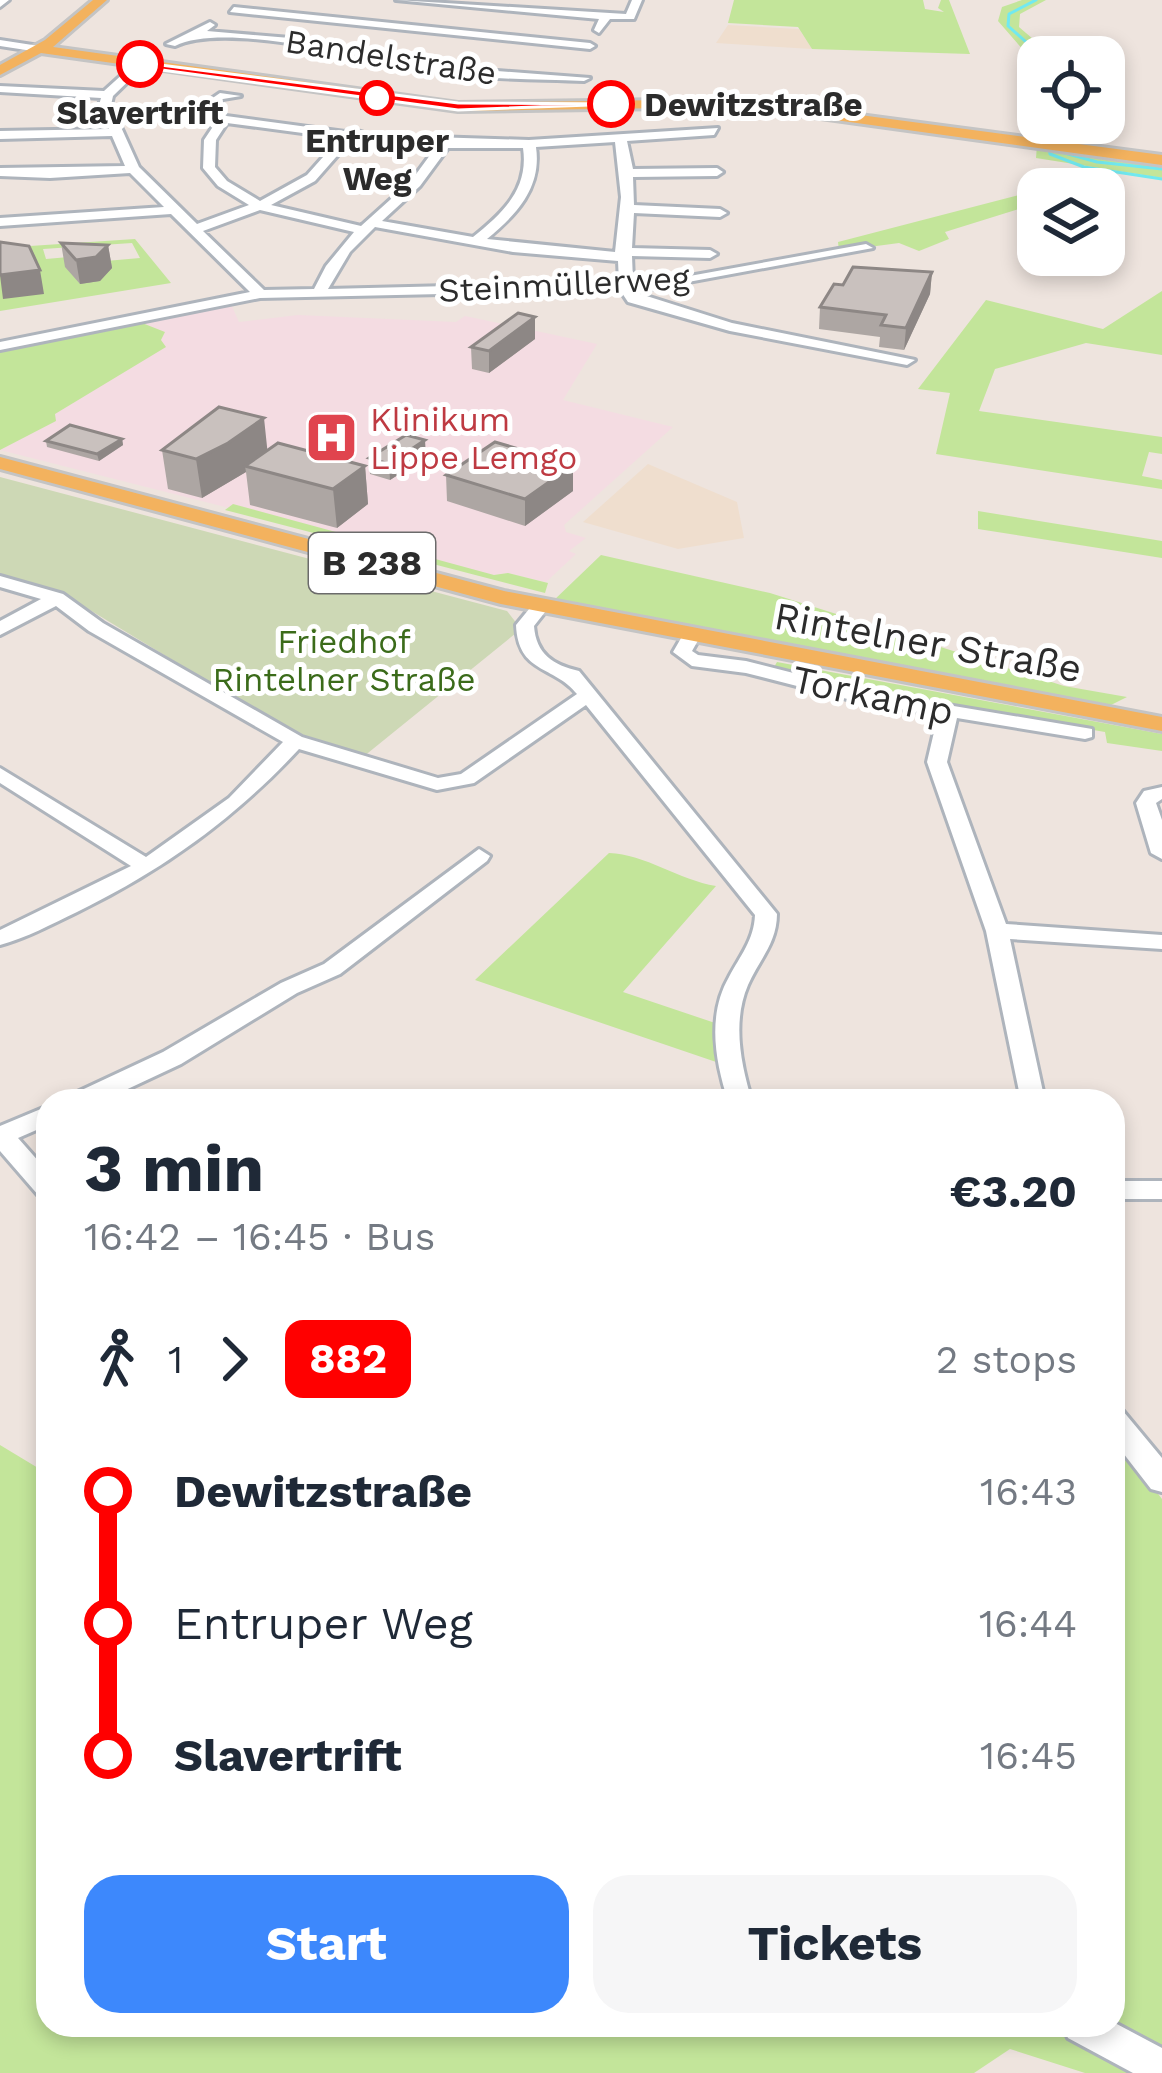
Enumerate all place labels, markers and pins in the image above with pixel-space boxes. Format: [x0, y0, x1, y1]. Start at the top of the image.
marker: Slavertrift [118, 42, 162, 86]
marker: Entruper Weg [361, 82, 393, 114]
marker: Dewitzstraße [589, 82, 633, 126]
place label: Dewitzstraße [644, 85, 863, 124]
place label: Slavertrift [56, 93, 224, 132]
place label: Entruper Weg [305, 121, 449, 198]
place label: Klinikum Lippe Lemgo [370, 400, 577, 477]
hospital icon: Klinikum Lippe Lemgo [303, 410, 359, 466]

